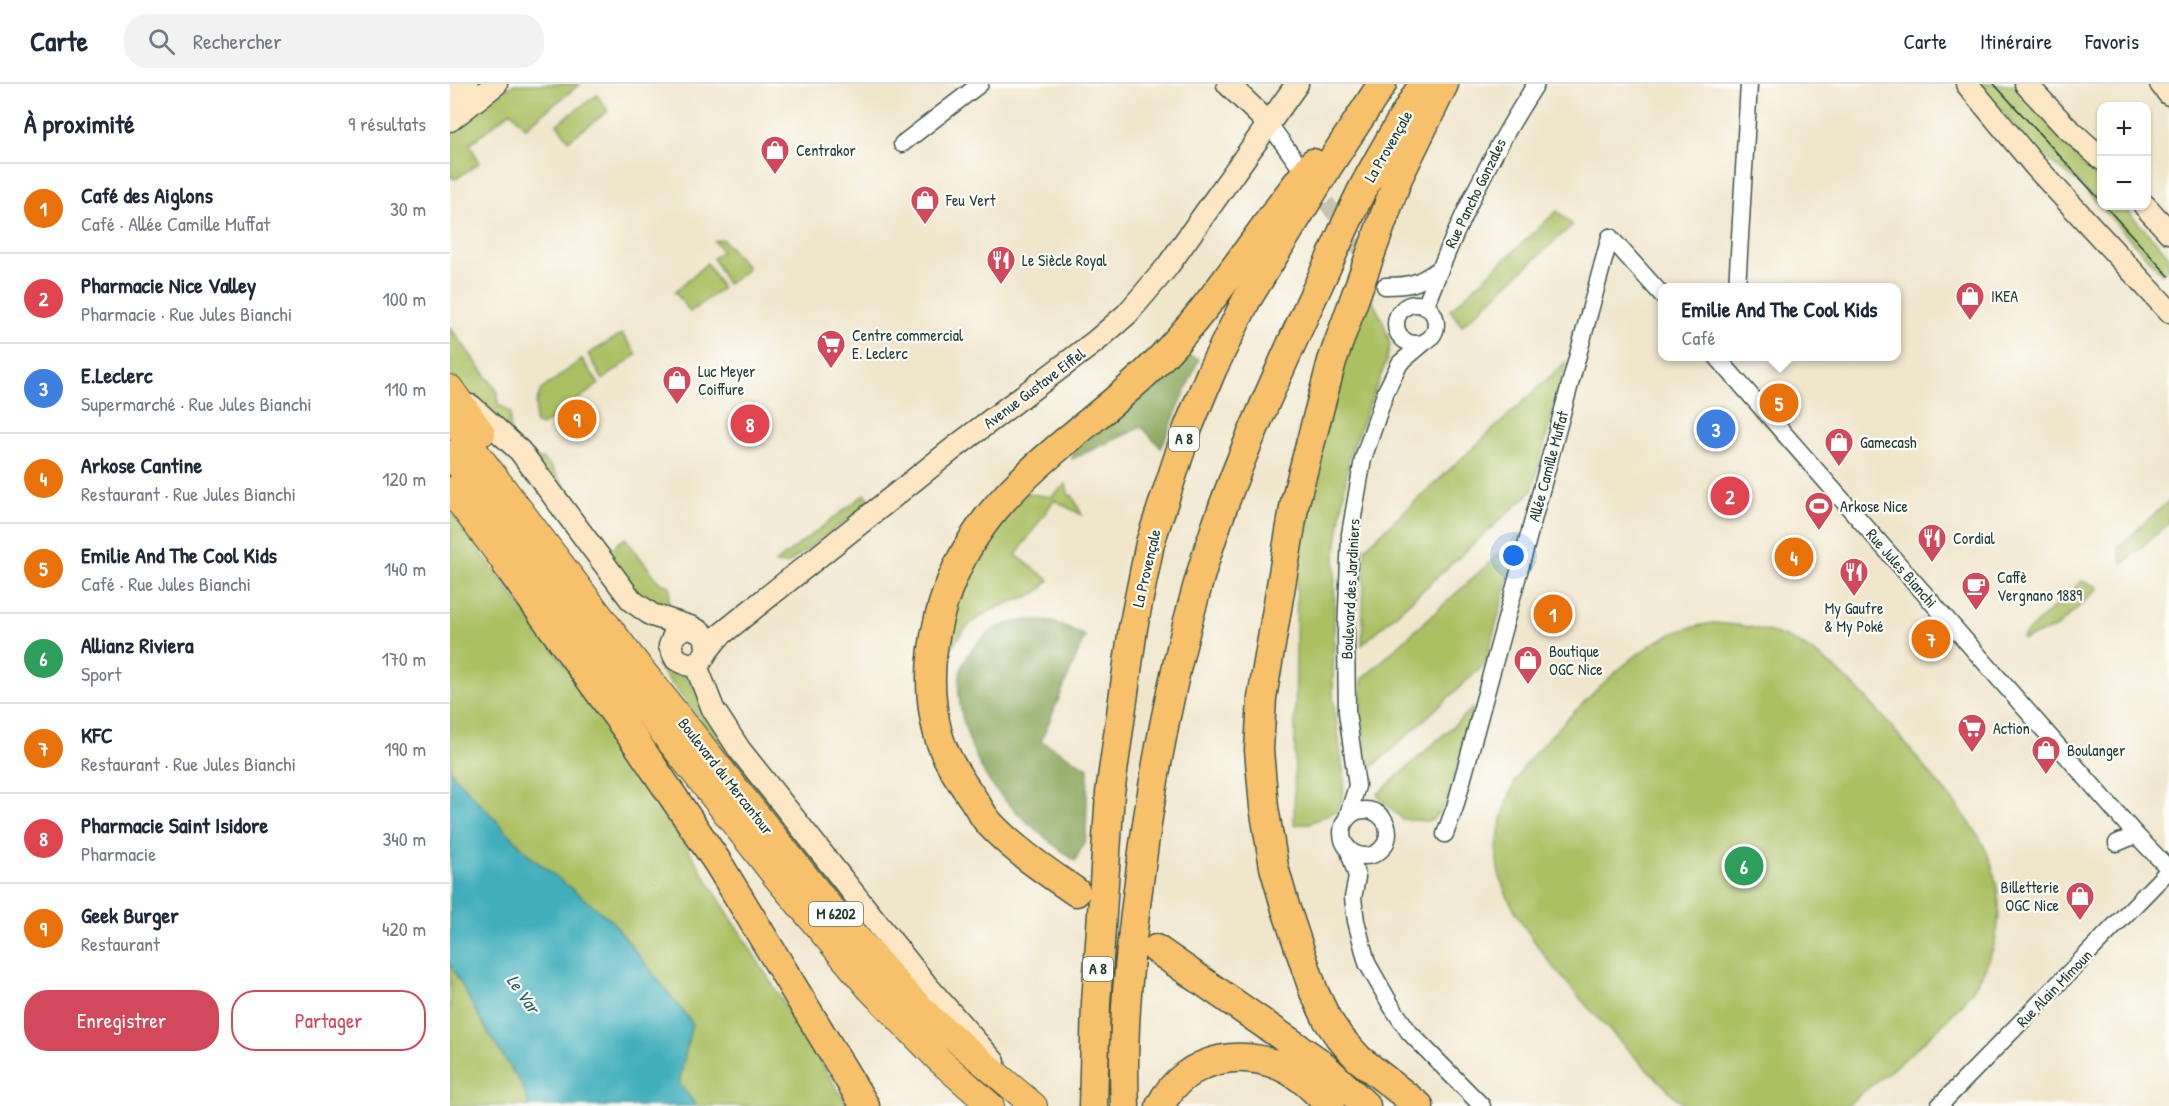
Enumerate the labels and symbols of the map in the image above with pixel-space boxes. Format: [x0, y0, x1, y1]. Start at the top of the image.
street label: La Provençale [1359, 106, 1418, 186]
shop icon: Centrakor [759, 134, 791, 176]
street label: Rue Pancho Gonzales [1439, 135, 1511, 251]
place label: Centrakor [796, 139, 856, 161]
shop icon: Feu Vert [909, 184, 941, 226]
place label: Feu Vert [945, 189, 996, 211]
restaurant icon: Le Siècle Royal [985, 244, 1017, 286]
place label: Le Siècle Royal [1022, 249, 1108, 271]
shop icon: IKEA [1954, 280, 1986, 322]
place label: IKEA [1991, 285, 2018, 307]
place label: Centre commercial E. Leclerc [852, 324, 964, 364]
supermarket icon: Centre commercial E. Leclerc [815, 328, 847, 370]
street label: Avenue Gustave Eiffel [979, 342, 1090, 434]
place label: Luc Meyer Coiffure [698, 360, 755, 400]
shop icon: Luc Meyer Coiffure [661, 364, 693, 406]
pin: 5 [1760, 380, 1798, 426]
pin: 9 [558, 396, 596, 442]
pin: 8 [730, 402, 770, 446]
pin: 3 [1696, 406, 1736, 452]
street label: Allée Camille Muffat [1523, 408, 1573, 524]
shop icon: Gamecash [1823, 426, 1855, 468]
road number: A 8 [1169, 427, 1199, 451]
place label: Gamecash [1860, 431, 1917, 453]
pin: 2 [1710, 474, 1750, 518]
sports icon: Arkose Nice [1803, 490, 1835, 532]
place label: Arkose Nice [1840, 495, 1909, 517]
street label: Boulevard des Jardiniers [1335, 518, 1365, 660]
restaurant icon: Cordial [1916, 522, 1948, 564]
street label: Rue Jules Bianchi [1861, 524, 1943, 612]
street label: La Provençale [1126, 526, 1166, 609]
place label: Cordial [1953, 527, 1995, 549]
pin: 4 [1774, 534, 1814, 580]
your location [1499, 541, 1528, 570]
restaurant icon: My Gaufre & My Poké [1838, 556, 1870, 598]
place label: Caffè Vergnano 1889 [1997, 566, 2082, 606]
cafe icon: Caffè Vergnano 1889 [1960, 570, 1992, 612]
pin: 1 [1534, 592, 1572, 636]
place label: My Gaufre & My Poké [1824, 597, 1884, 637]
pin: 7 [1912, 616, 1950, 662]
place label: Boutique OGC Nice [1549, 640, 1603, 680]
shop icon: Boutique OGC Nice [1512, 644, 1544, 686]
supermarket icon: Action [1956, 712, 1988, 754]
street label: Boulevard du Mercantour [673, 713, 779, 839]
place label: Action [1993, 717, 2030, 739]
shop icon: Boulanger [2030, 734, 2062, 776]
place label: Boulanger [2067, 739, 2125, 761]
pin: 6 [1724, 844, 1764, 888]
place label: Billetterie OGC Nice [2001, 876, 2060, 916]
shop icon: Billetterie OGC Nice [2064, 880, 2096, 922]
road number: M 6202 [809, 902, 863, 926]
street label: Rue Alain Mimoun [2011, 944, 2097, 1032]
road number: A 8 [1083, 957, 1113, 981]
water label: Le Var [501, 969, 547, 1020]

